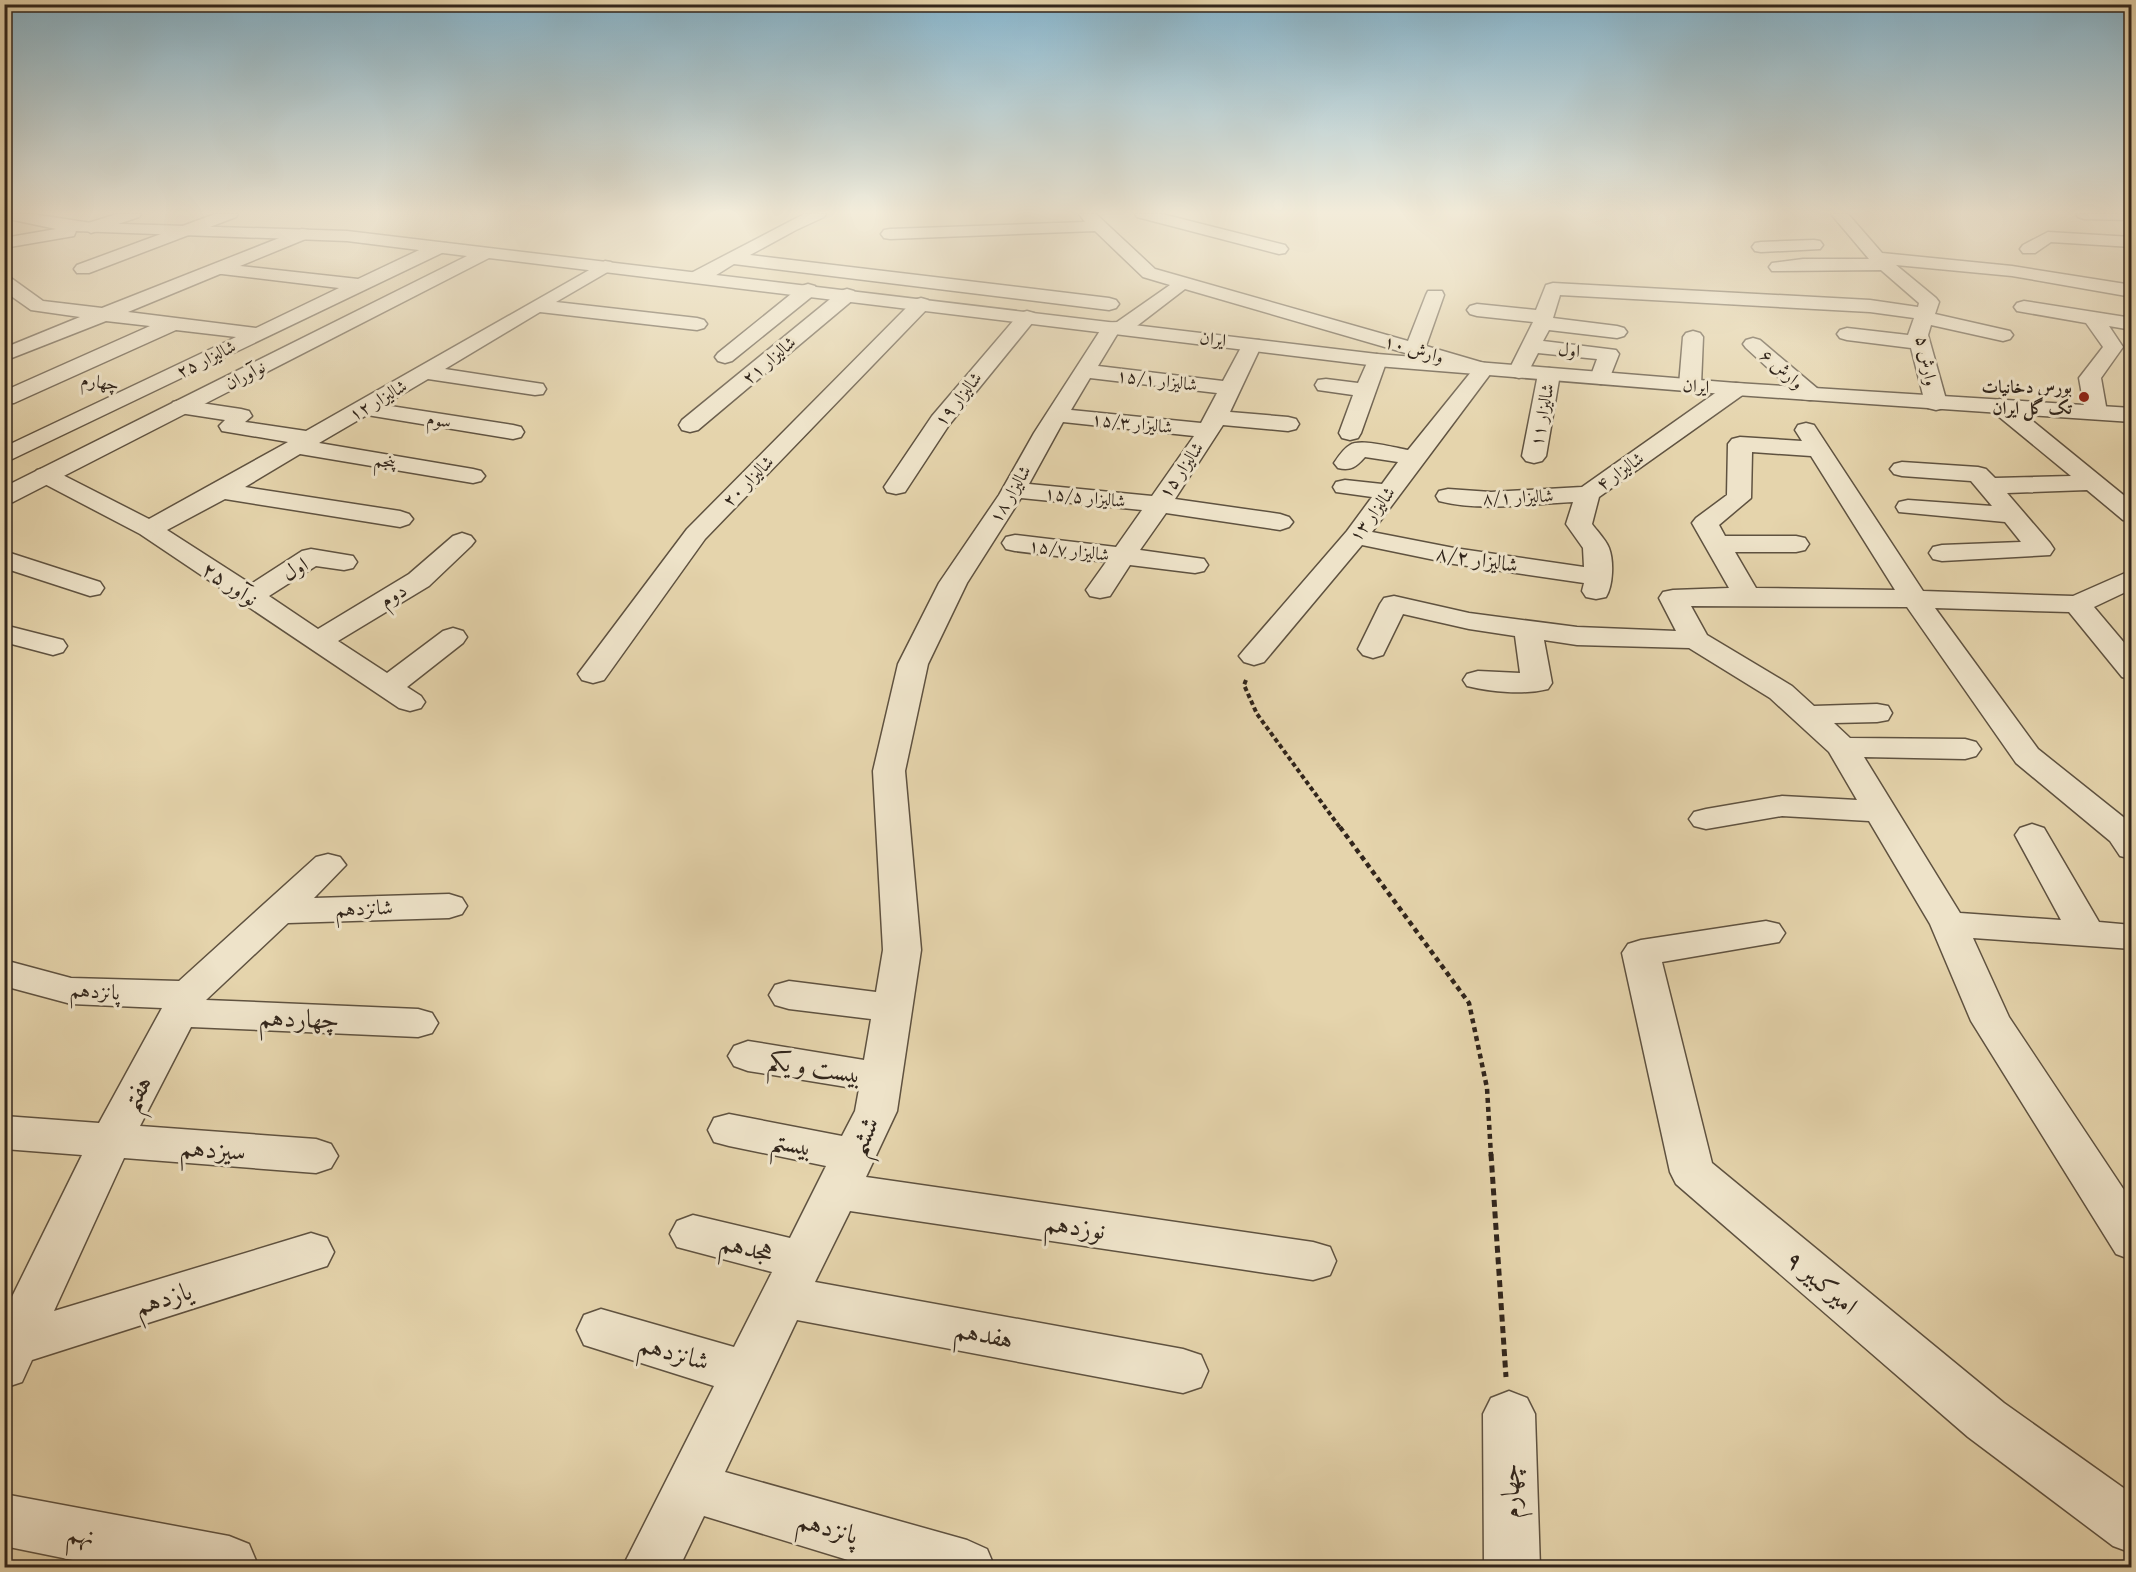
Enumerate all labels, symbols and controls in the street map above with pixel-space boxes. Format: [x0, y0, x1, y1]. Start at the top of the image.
street label: ایران [1198, 326, 1228, 356]
street label: وارش ۱۰ [1381, 330, 1446, 372]
street label: شالیزار ۲۱ [738, 331, 803, 392]
street label: وارش ۵ [1907, 334, 1943, 389]
street label: شالیزار ۲۵ [173, 335, 241, 386]
street label: اول [1557, 338, 1581, 366]
street label: وارش ۶ [1753, 344, 1808, 397]
street label: نوآوران [221, 356, 271, 398]
street label: شالیزار ۱۵/۱ [1115, 364, 1199, 400]
street label: شالیزار ۱۹ [930, 367, 990, 433]
street label: چهارم [79, 368, 120, 401]
street label: ایران [1682, 374, 1710, 402]
street label: شالیزار ۱۲ [345, 375, 413, 429]
place label: بورس دخانیات تک گل ایران [1982, 376, 2073, 423]
street label: شالیزار ۱۱ [1525, 382, 1563, 449]
marker: بورس دخانیات تک گل ایران [2077, 390, 2091, 404]
street label: سوم [424, 407, 453, 438]
street label: شالیزار ۱۵/۳ [1090, 408, 1174, 442]
street label: شالیزار ۱۵ [1154, 438, 1211, 505]
street label: شالیزار ۴ [1592, 447, 1650, 498]
street label: پنجم [372, 448, 398, 480]
street label: شالیزار ۲۰ [718, 451, 781, 514]
street label: شالیزار ۱۸ [984, 461, 1039, 529]
street label: شالیزار ۱۵/۵ [1043, 482, 1127, 516]
street label: شالیزار ۱۳ [1344, 482, 1403, 548]
street label: شالیزار ۸/۱ [1482, 485, 1554, 513]
street label: شالیزار ۱۵/۷ [1027, 534, 1111, 570]
street label: شالیزار ۸/۲ [1434, 540, 1520, 582]
street label: اول [277, 551, 315, 590]
street label: نوآور ۲۵ [195, 556, 263, 615]
street label: دوم [375, 577, 414, 617]
street label: شانزدهم [335, 894, 394, 929]
street label: پانزدهم [69, 976, 122, 1013]
street label: چهاردهم [258, 1001, 340, 1044]
street label: بیست و یکم [764, 1044, 864, 1099]
street label: هفتم [113, 1070, 167, 1121]
street label: ششم [840, 1111, 895, 1165]
street label: بیستم [767, 1123, 816, 1173]
street label: سیزدهم [178, 1131, 247, 1176]
street label: نوزدهم [1041, 1206, 1108, 1255]
street label: هجدهم [715, 1225, 777, 1278]
street label: امیرکبیر ۹ [1776, 1243, 1865, 1325]
street label: یازدهم [130, 1274, 200, 1330]
street label: هفدهم [950, 1313, 1016, 1364]
street label: شانزدهم [633, 1327, 713, 1386]
street label: چهارم [1494, 1463, 1533, 1519]
street label: پانزدهم [791, 1503, 863, 1560]
street label: نهم [63, 1516, 97, 1561]

